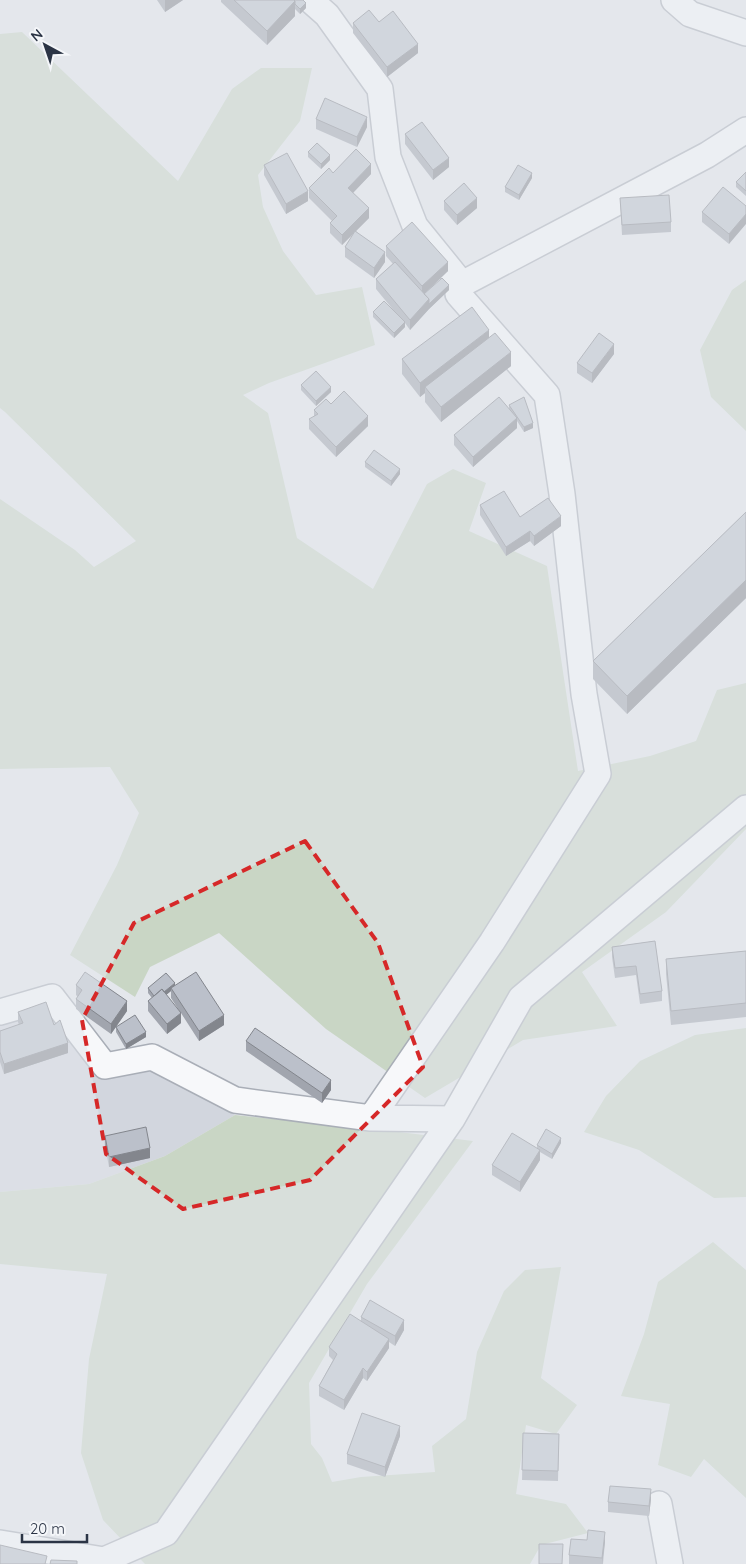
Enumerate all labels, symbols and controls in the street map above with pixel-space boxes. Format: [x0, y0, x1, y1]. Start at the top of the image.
north arrow [20, 20, 70, 70]
text: N [27, 25, 46, 45]
scale bar [22, 1512, 88, 1544]
text: 20 m [30, 1519, 65, 1538]

